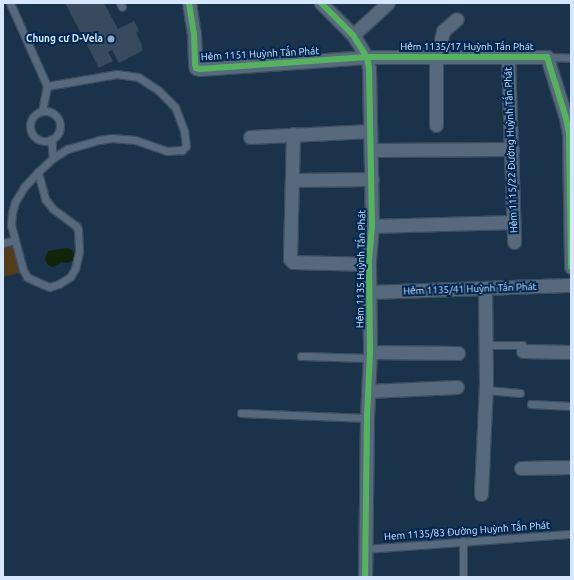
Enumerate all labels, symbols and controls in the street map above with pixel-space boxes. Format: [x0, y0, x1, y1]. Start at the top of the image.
place label: Chung cư D-Vela [26, 33, 103, 45]
marker: Chung cư D-Vela [106, 34, 116, 44]
street label: Hẻm 1135/17 Huỳnh Tấn Phát [400, 41, 534, 53]
street label: Hẻm 1151 Huỳnh Tấn Phát [200, 45, 320, 63]
street label: Hẻm 1115/22 Đường Huỳnh Tấn Phát [502, 67, 520, 233]
street label: Hẻm 1135 Huỳnh Tấn Phát [354, 210, 368, 328]
street label: Hẻm 1135/41 Huỳnh Tấn Phát [403, 281, 537, 297]
street label: Hem 1135/83 Đường Huỳnh Tấn Phát [384, 519, 550, 543]

